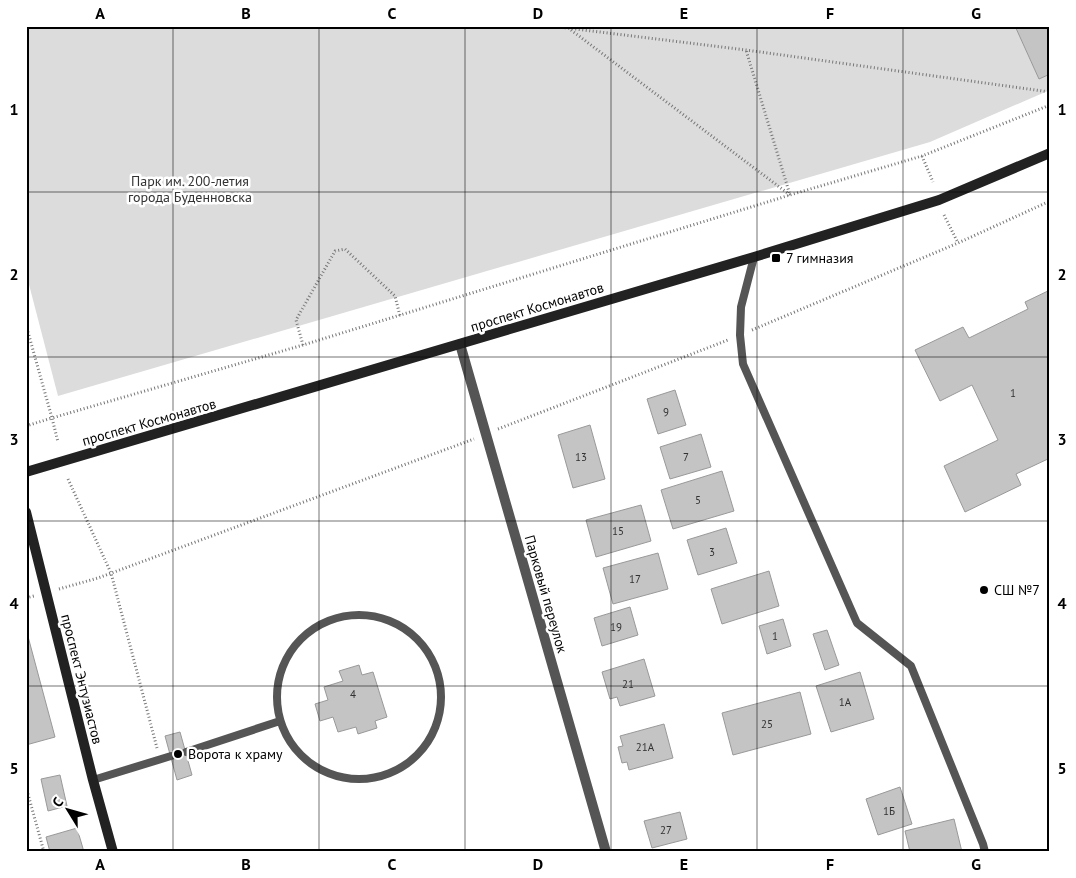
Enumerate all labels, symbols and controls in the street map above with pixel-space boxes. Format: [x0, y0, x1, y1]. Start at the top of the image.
text: A [95, 3, 105, 23]
text: B [241, 3, 251, 23]
text: C [388, 3, 397, 23]
text: D [533, 3, 543, 23]
text: E [680, 3, 688, 23]
text: F [826, 3, 834, 23]
text: G [971, 3, 981, 23]
text: 1 [9, 99, 19, 119]
text: 1 [1057, 99, 1067, 119]
park label: Парк им. 200-летия города Буденновска [128, 172, 252, 206]
place label: 7 гимназия [786, 249, 853, 267]
marker: 7 гимназия [770, 252, 782, 264]
text: 2 [9, 264, 19, 284]
text: 2 [1057, 264, 1067, 284]
street label: проспект Космонавтов [468, 278, 606, 336]
house number: 1 [1010, 386, 1016, 400]
street label: проспект Космонавтов [80, 394, 218, 450]
house number: 9 [663, 405, 669, 419]
text: 3 [9, 429, 19, 449]
text: 3 [1057, 429, 1067, 449]
house number: 13 [575, 450, 587, 464]
house number: 7 [683, 450, 689, 464]
house number: 5 [695, 493, 701, 507]
house number: 15 [612, 524, 624, 538]
street label: Парковый переулок [521, 533, 572, 655]
house number: 3 [709, 545, 715, 559]
house number: 17 [629, 572, 641, 586]
place label: СШ №7 [994, 581, 1040, 599]
marker: СШ №7 [978, 584, 990, 596]
text: 4 [9, 593, 19, 613]
text: 4 [1057, 593, 1067, 613]
street label: проспект Энтузиастов [57, 612, 107, 746]
house number: 19 [610, 620, 622, 634]
house number: 1 [772, 629, 778, 643]
house number: 21 [622, 677, 634, 691]
house number: 4 [350, 687, 356, 701]
house number: 1А [839, 695, 852, 709]
house number: 25 [761, 717, 773, 731]
house number: 21А [636, 740, 655, 754]
place label: Ворота к храму [188, 745, 283, 763]
marker: Ворота к храму [172, 748, 184, 760]
text: 5 [9, 758, 19, 778]
text: 5 [1057, 758, 1067, 778]
north arrow [42, 786, 92, 836]
text: С [48, 793, 67, 811]
house number: 1Б [883, 804, 895, 818]
house number: 27 [660, 823, 672, 837]
text: A [95, 854, 105, 874]
text: B [241, 854, 251, 874]
text: C [388, 854, 397, 874]
text: D [533, 854, 543, 874]
text: E [680, 854, 688, 874]
text: F [826, 854, 834, 874]
text: G [971, 854, 981, 874]

